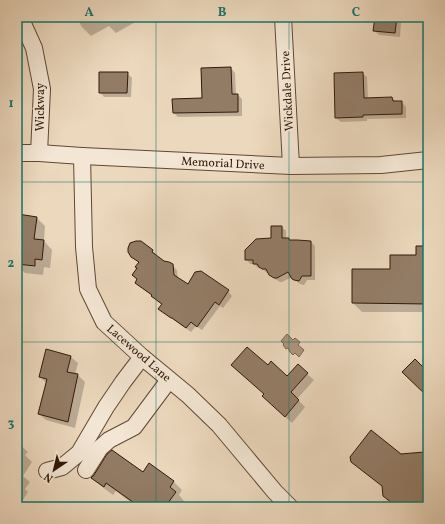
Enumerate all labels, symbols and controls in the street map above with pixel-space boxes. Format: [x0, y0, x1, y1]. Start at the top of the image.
text: A [84, 4, 94, 22]
text: B [218, 4, 227, 22]
text: C [352, 4, 360, 22]
street label: Wickdale Drive [278, 50, 298, 132]
street label: Wickway [33, 82, 49, 131]
text: 1 [8, 95, 14, 113]
street label: Memorial Drive [181, 154, 265, 174]
text: 2 [8, 255, 15, 273]
street label: Lacewood Lane [103, 321, 174, 386]
text: 3 [8, 415, 15, 433]
north arrow [34, 450, 74, 490]
text: N [42, 469, 57, 485]

